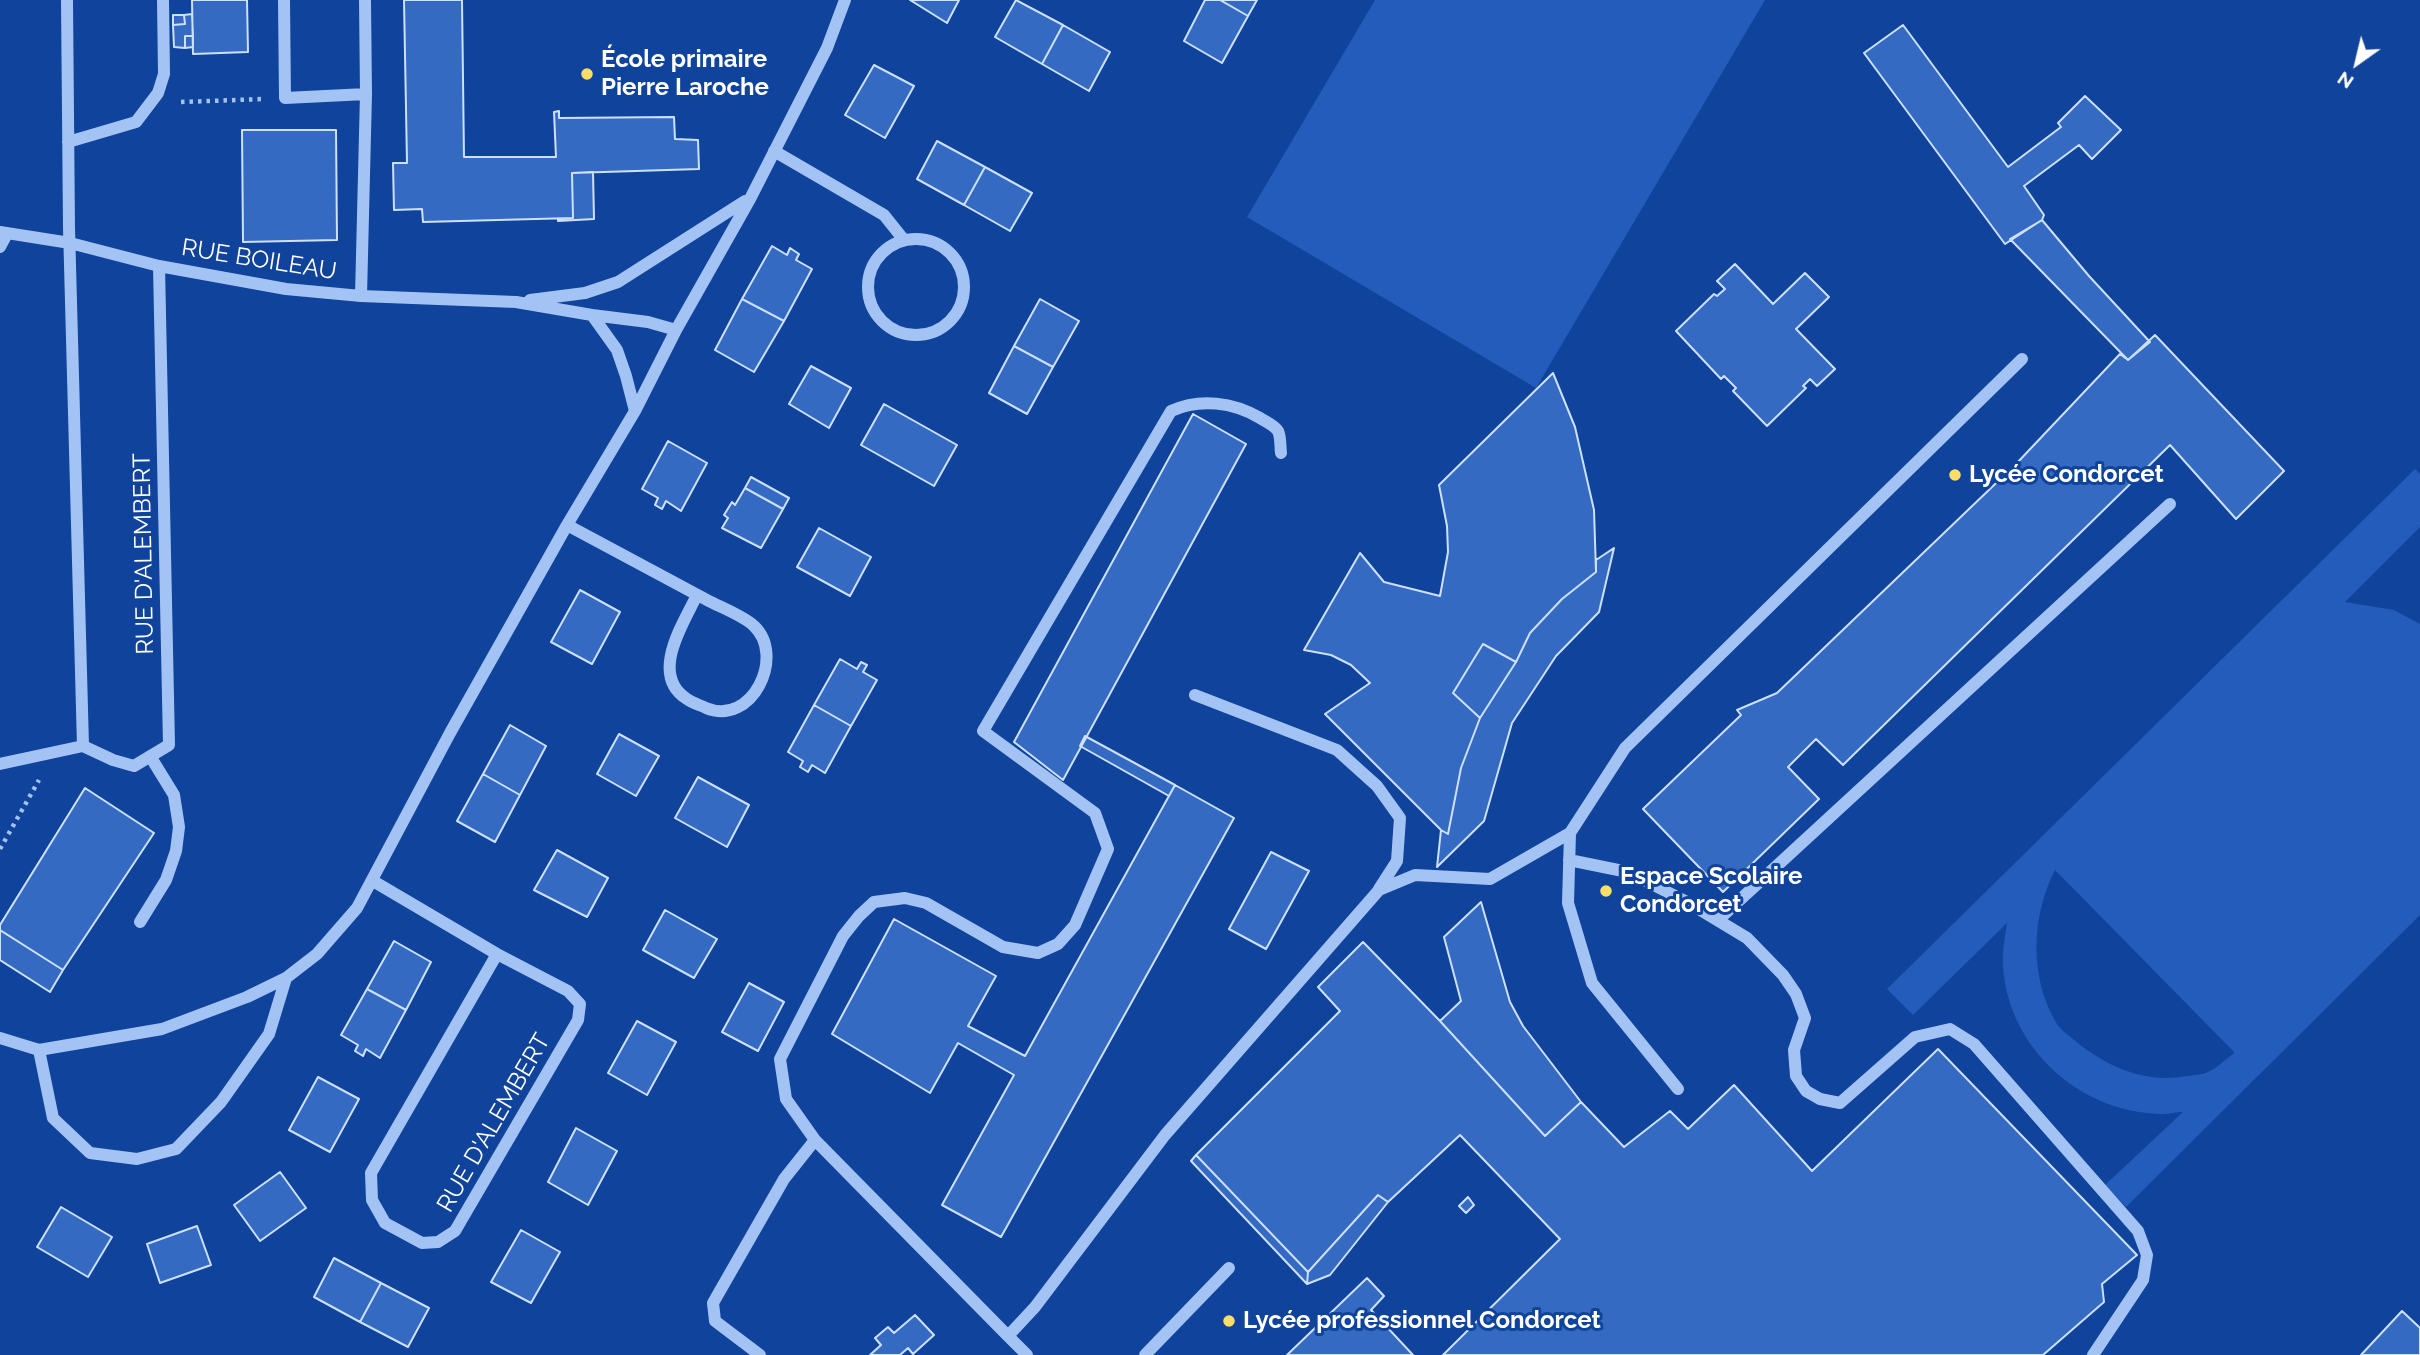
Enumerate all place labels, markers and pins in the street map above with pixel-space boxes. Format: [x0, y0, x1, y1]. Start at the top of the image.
place label: École primaire Pierre Laroche [601, 46, 769, 102]
marker: École primaire Pierre Laroche [579, 66, 595, 82]
place label: Lycée Condorcet [1969, 461, 2164, 489]
marker: Lycée Condorcet [1947, 467, 1963, 483]
place label: Espace Scolaire Condorcet [1620, 863, 1802, 919]
marker: Espace Scolaire Condorcet [1598, 883, 1614, 899]
place label: Lycée professionnel Condorcet [1243, 1307, 1601, 1335]
marker: Lycée professionnel Condorcet [1221, 1313, 1237, 1329]

